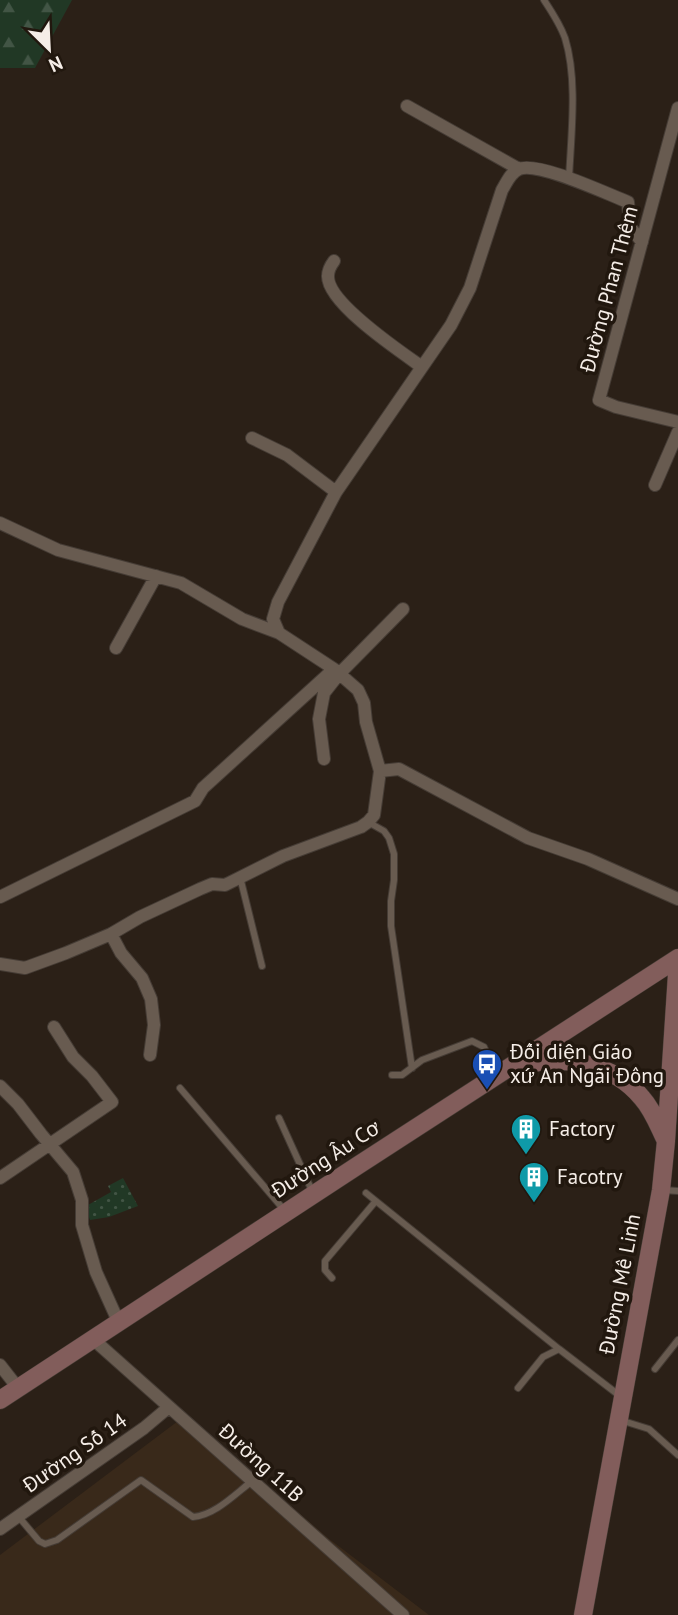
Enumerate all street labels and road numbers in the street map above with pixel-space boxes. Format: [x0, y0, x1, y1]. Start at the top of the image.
street label: Đường Phan Thêm [573, 203, 644, 376]
street label: Đường Âu Cơ [265, 1113, 385, 1204]
street label: Đường Mê Linh [592, 1211, 646, 1357]
street label: Đường Số 14 [17, 1407, 132, 1499]
street label: Đường 11B [212, 1417, 309, 1508]

